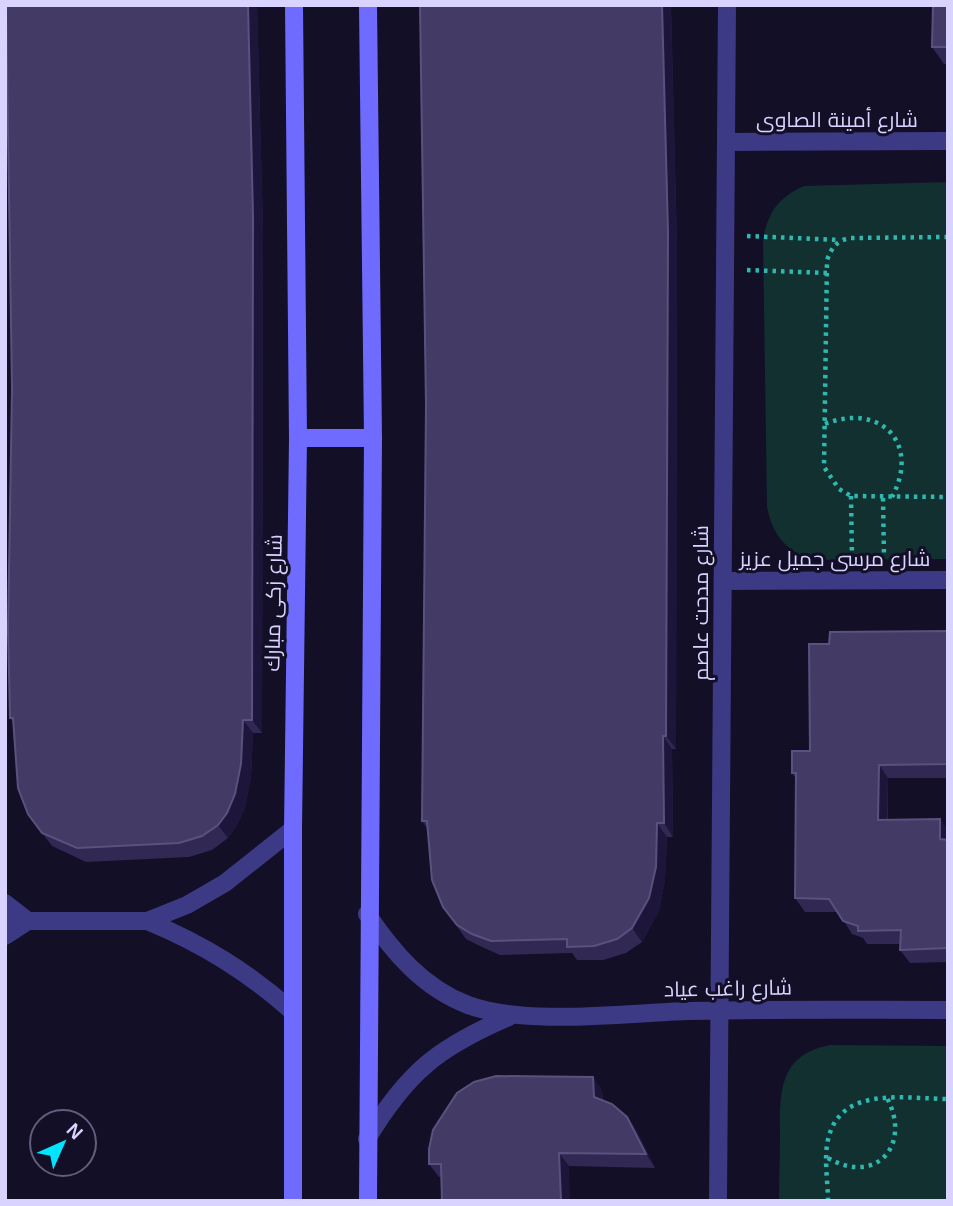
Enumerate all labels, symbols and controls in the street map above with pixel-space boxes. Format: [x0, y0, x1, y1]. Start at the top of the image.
street label: شارع أمينة الصاوى [756, 107, 918, 134]
street label: شارع مدحت عاصم [689, 525, 715, 681]
street label: شارع زكى مبارك [260, 534, 289, 672]
street label: شارع مرسى جميل عزيز [739, 547, 930, 573]
street label: شارع راغب عياد [664, 975, 792, 1004]
north arrow [28, 1108, 98, 1178]
text: N [62, 1119, 87, 1144]

